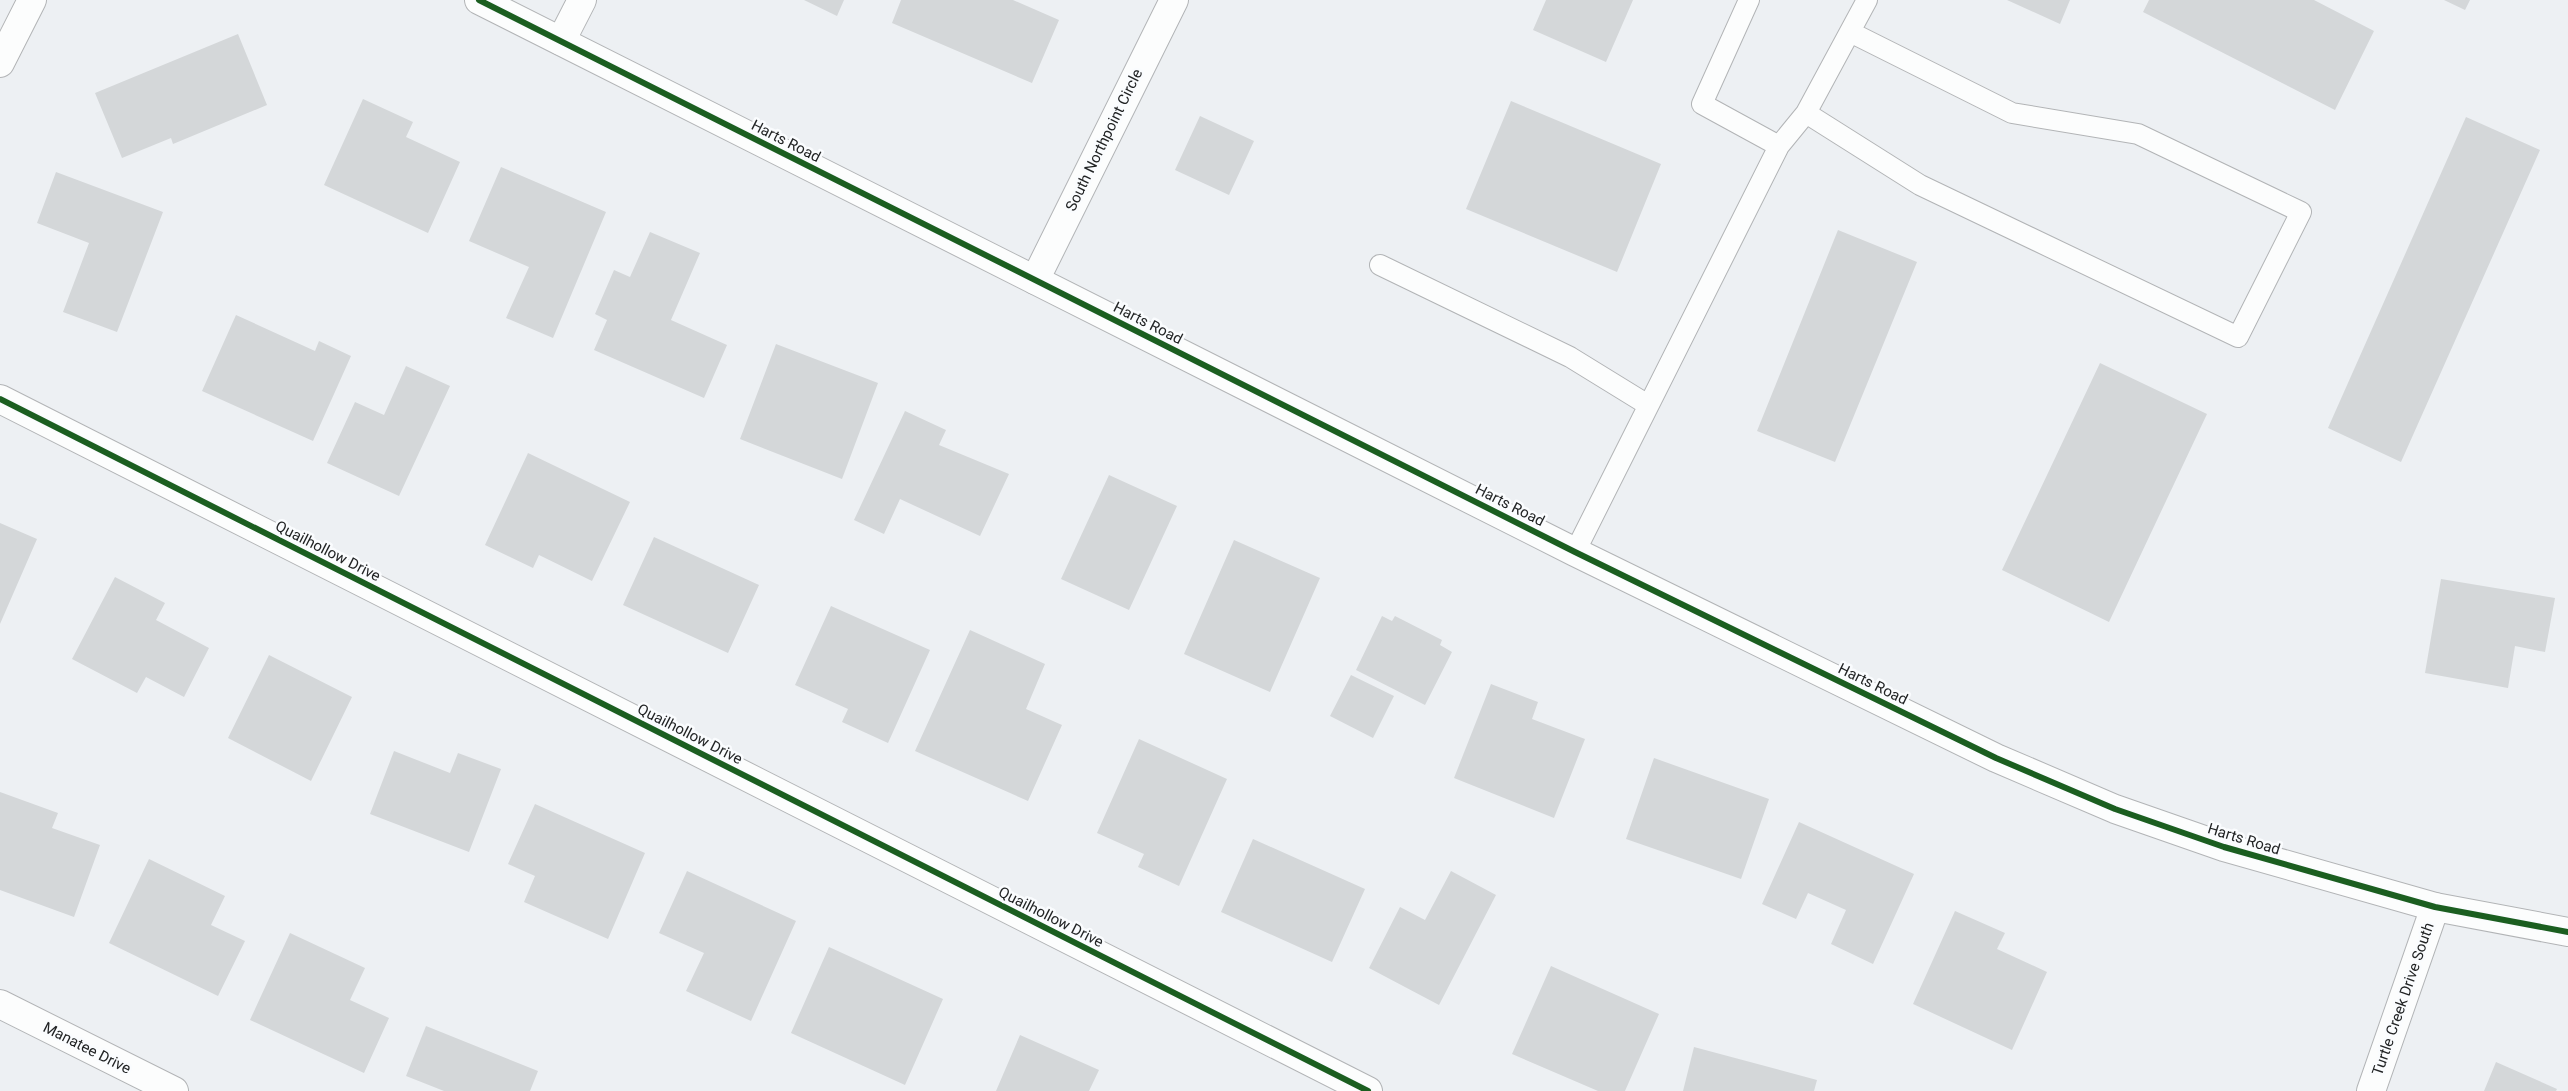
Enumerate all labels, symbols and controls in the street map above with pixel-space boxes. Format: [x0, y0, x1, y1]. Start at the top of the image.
street label: South Northpoint Circle [1062, 66, 1146, 214]
street label: Harts Road [748, 116, 824, 166]
street label: Harts Road [1110, 298, 1186, 348]
street label: Harts Road [1472, 480, 1548, 530]
street label: Quailhollow Drive [273, 517, 384, 585]
street label: Harts Road [1835, 659, 1911, 709]
street label: Quailhollow Drive [635, 700, 746, 768]
street label: Harts Road [2205, 819, 2283, 859]
street label: Quailhollow Drive [996, 883, 1107, 951]
street label: Turtle Creek Drive South [2368, 920, 2438, 1078]
street label: Manatee Drive [40, 1018, 134, 1078]

